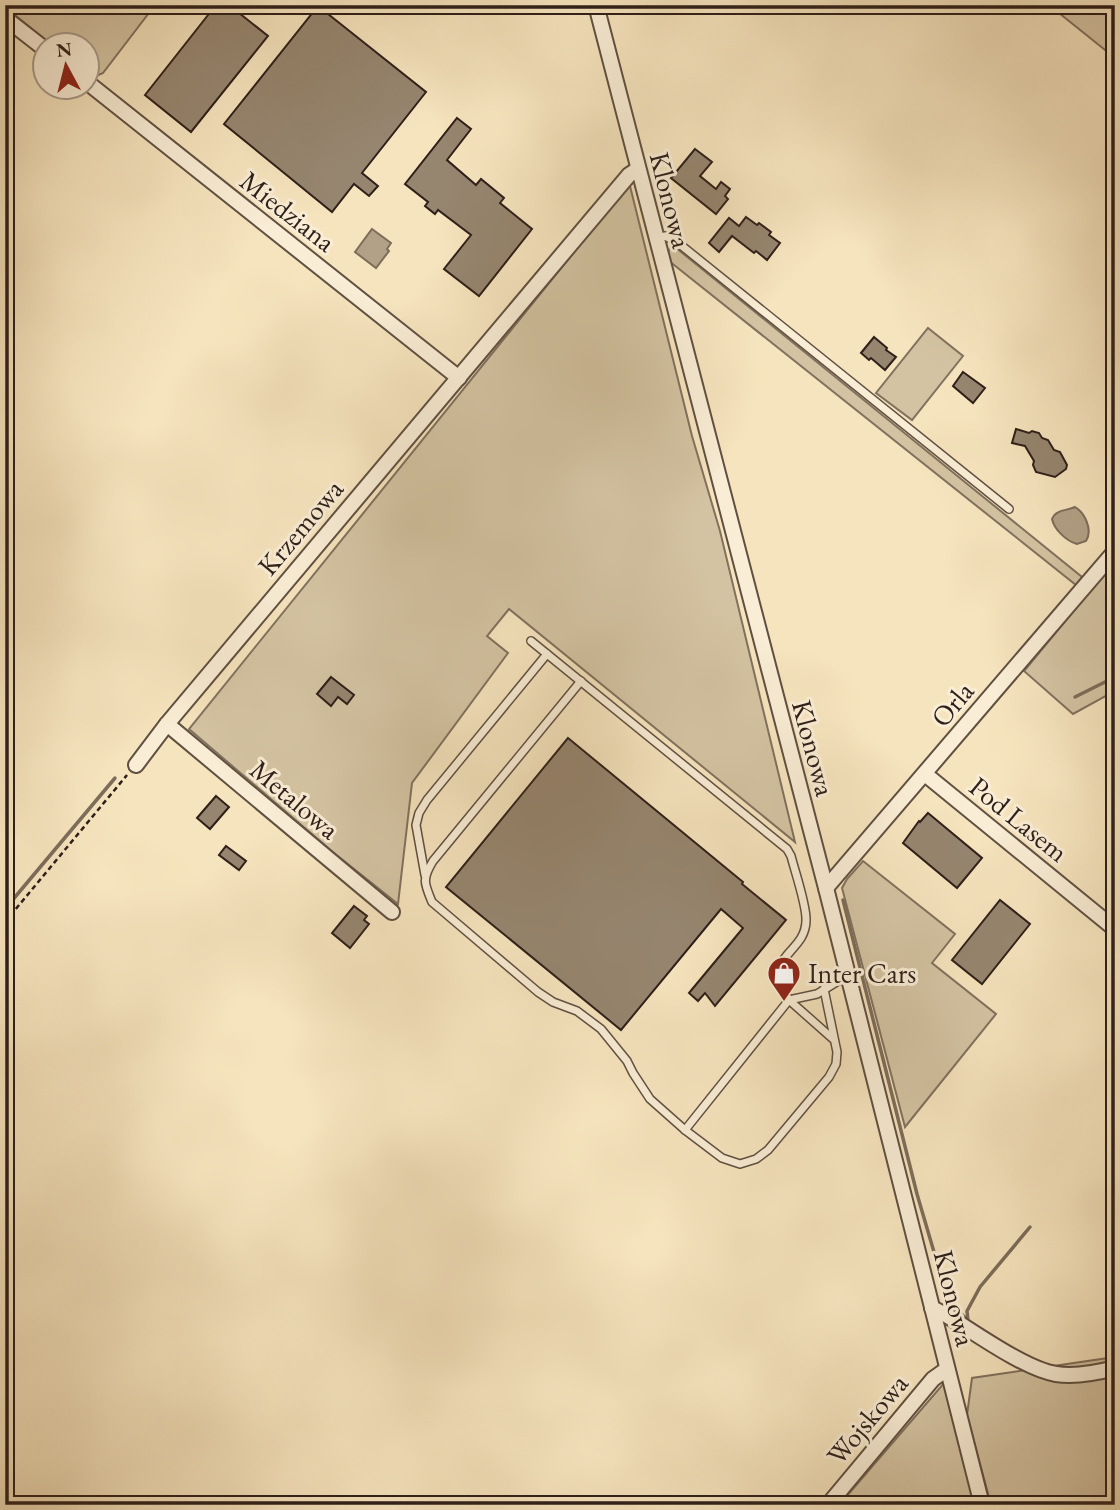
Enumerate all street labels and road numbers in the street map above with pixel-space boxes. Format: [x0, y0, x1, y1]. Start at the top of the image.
street label: Klonowa [642, 148, 700, 253]
street label: Miedziana [233, 163, 344, 260]
street label: Krzemowa [249, 471, 351, 583]
street label: Orla [923, 673, 982, 734]
street label: Klonowa [784, 696, 844, 801]
street label: Metalowa [243, 751, 348, 847]
street label: Pod Lasem [962, 768, 1076, 870]
street label: Klonowa [926, 1246, 984, 1351]
street label: Wojskowa [818, 1365, 916, 1472]

